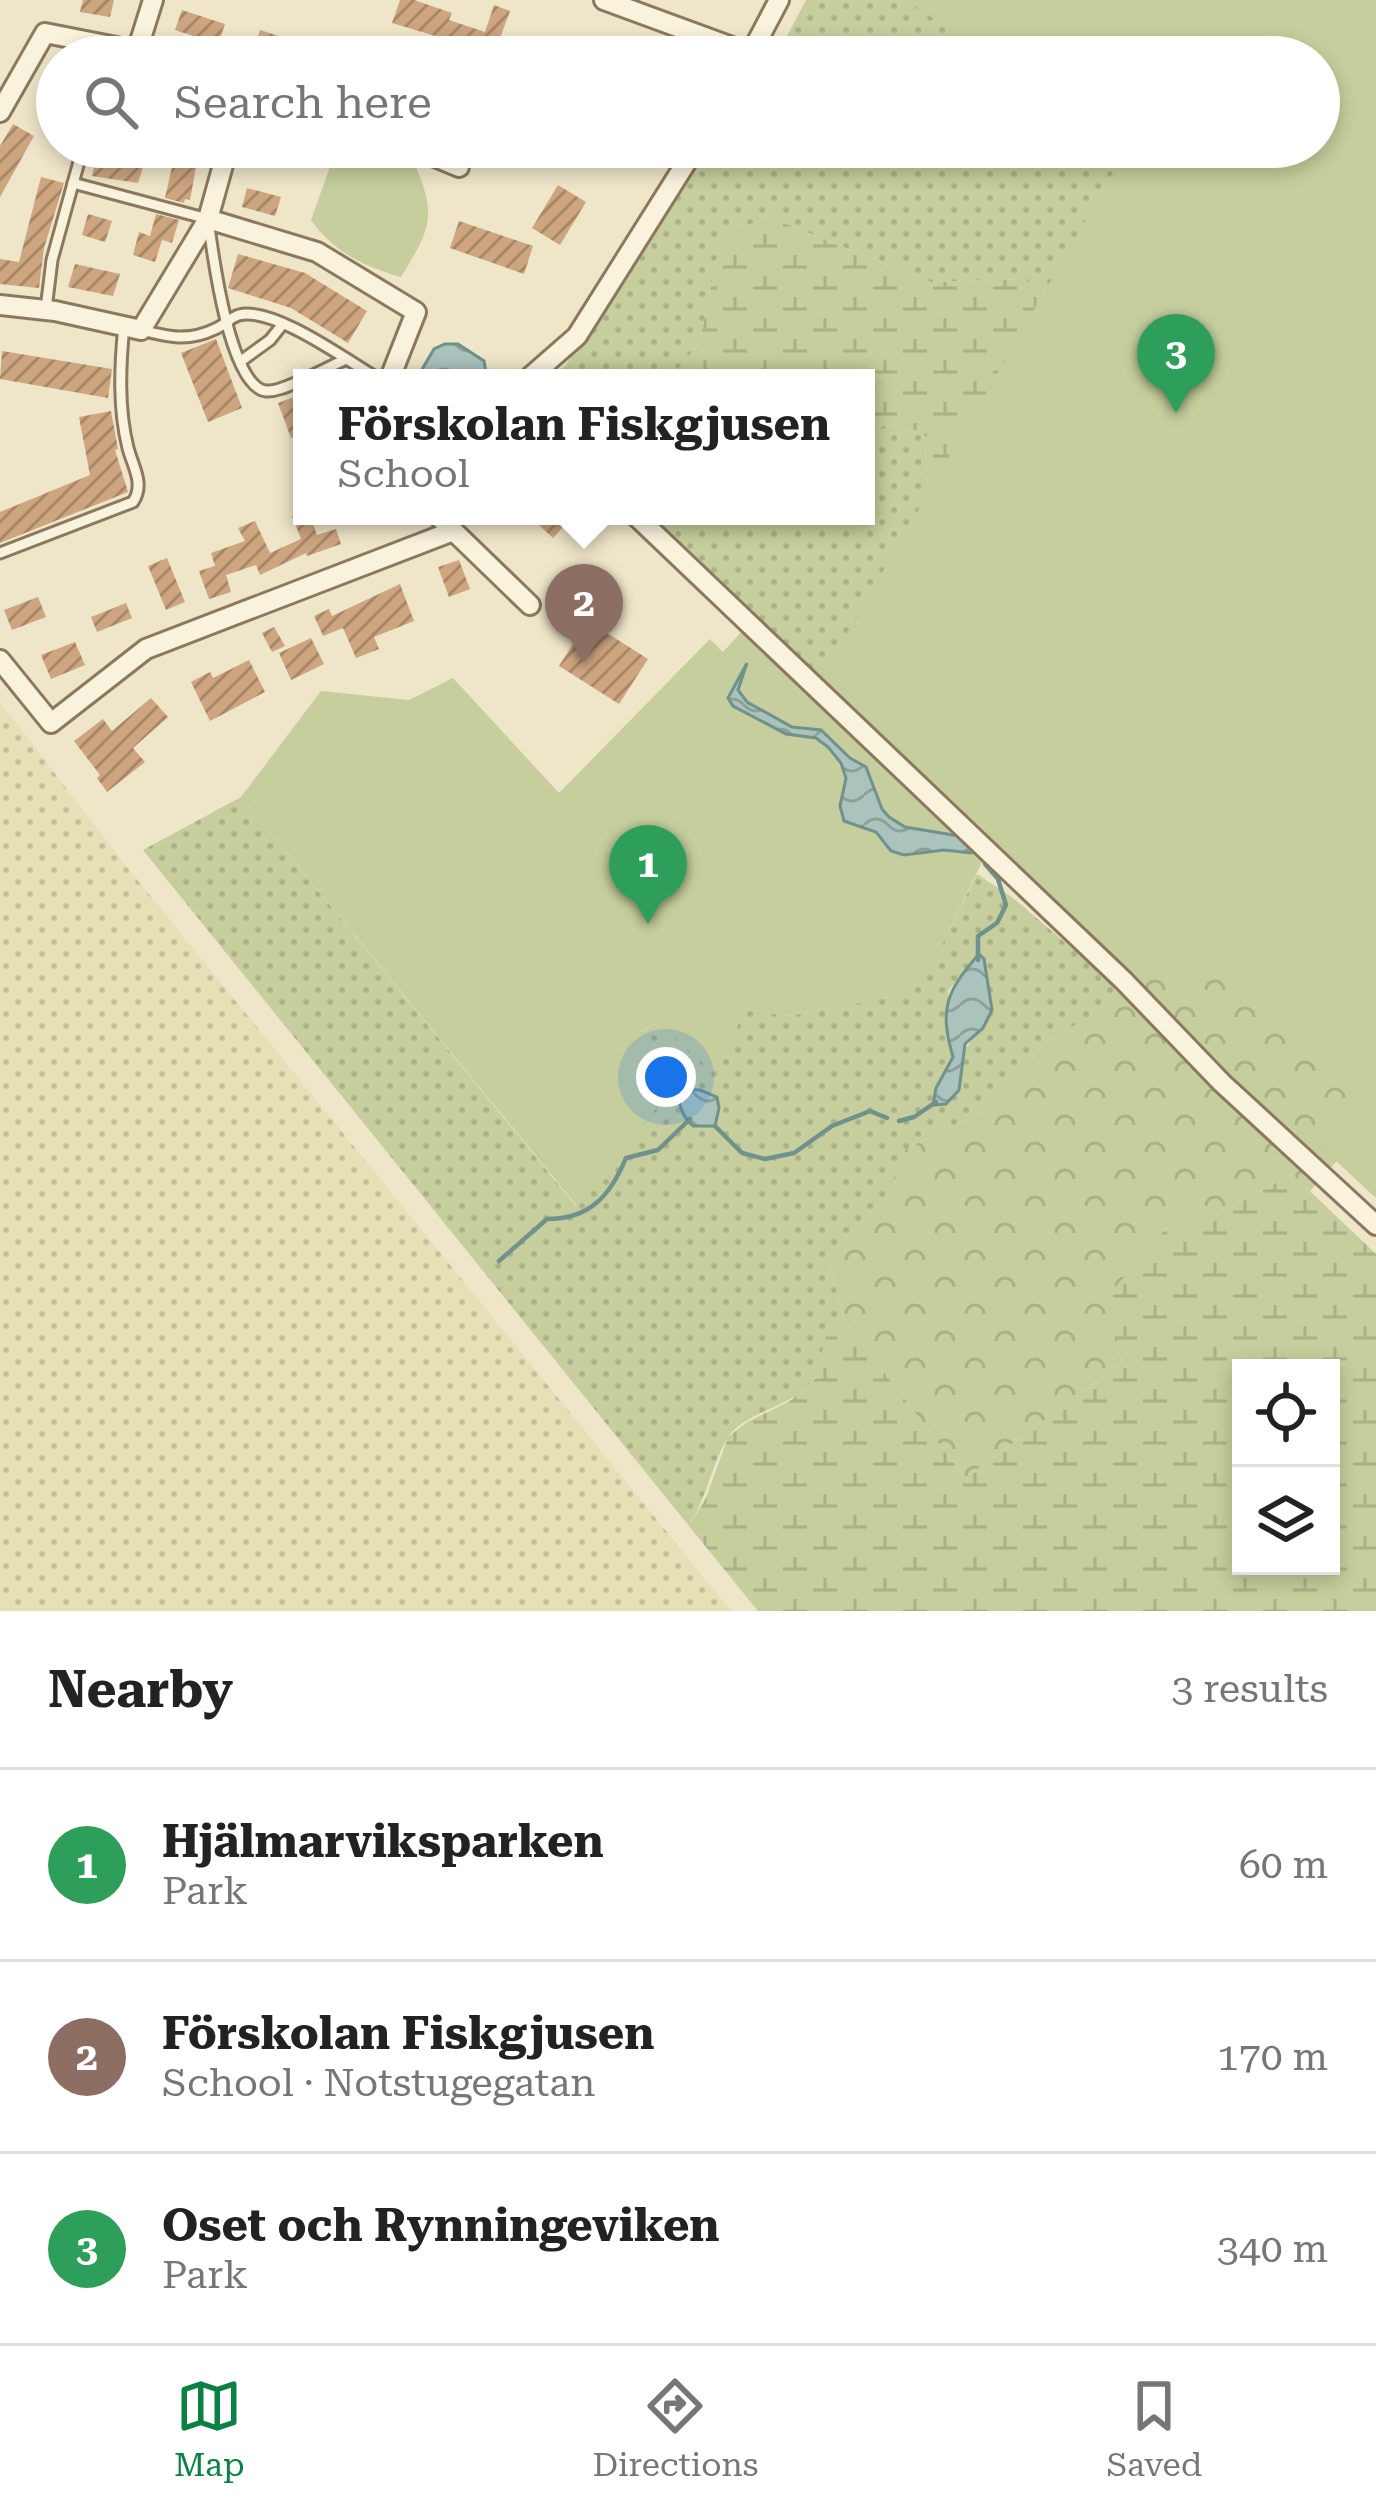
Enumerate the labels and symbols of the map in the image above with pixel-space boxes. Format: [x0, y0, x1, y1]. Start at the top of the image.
pin: 3 [1137, 314, 1215, 413]
pin: 2 [545, 564, 623, 663]
pin: 1 [609, 825, 687, 924]
your location [636, 1047, 696, 1107]

